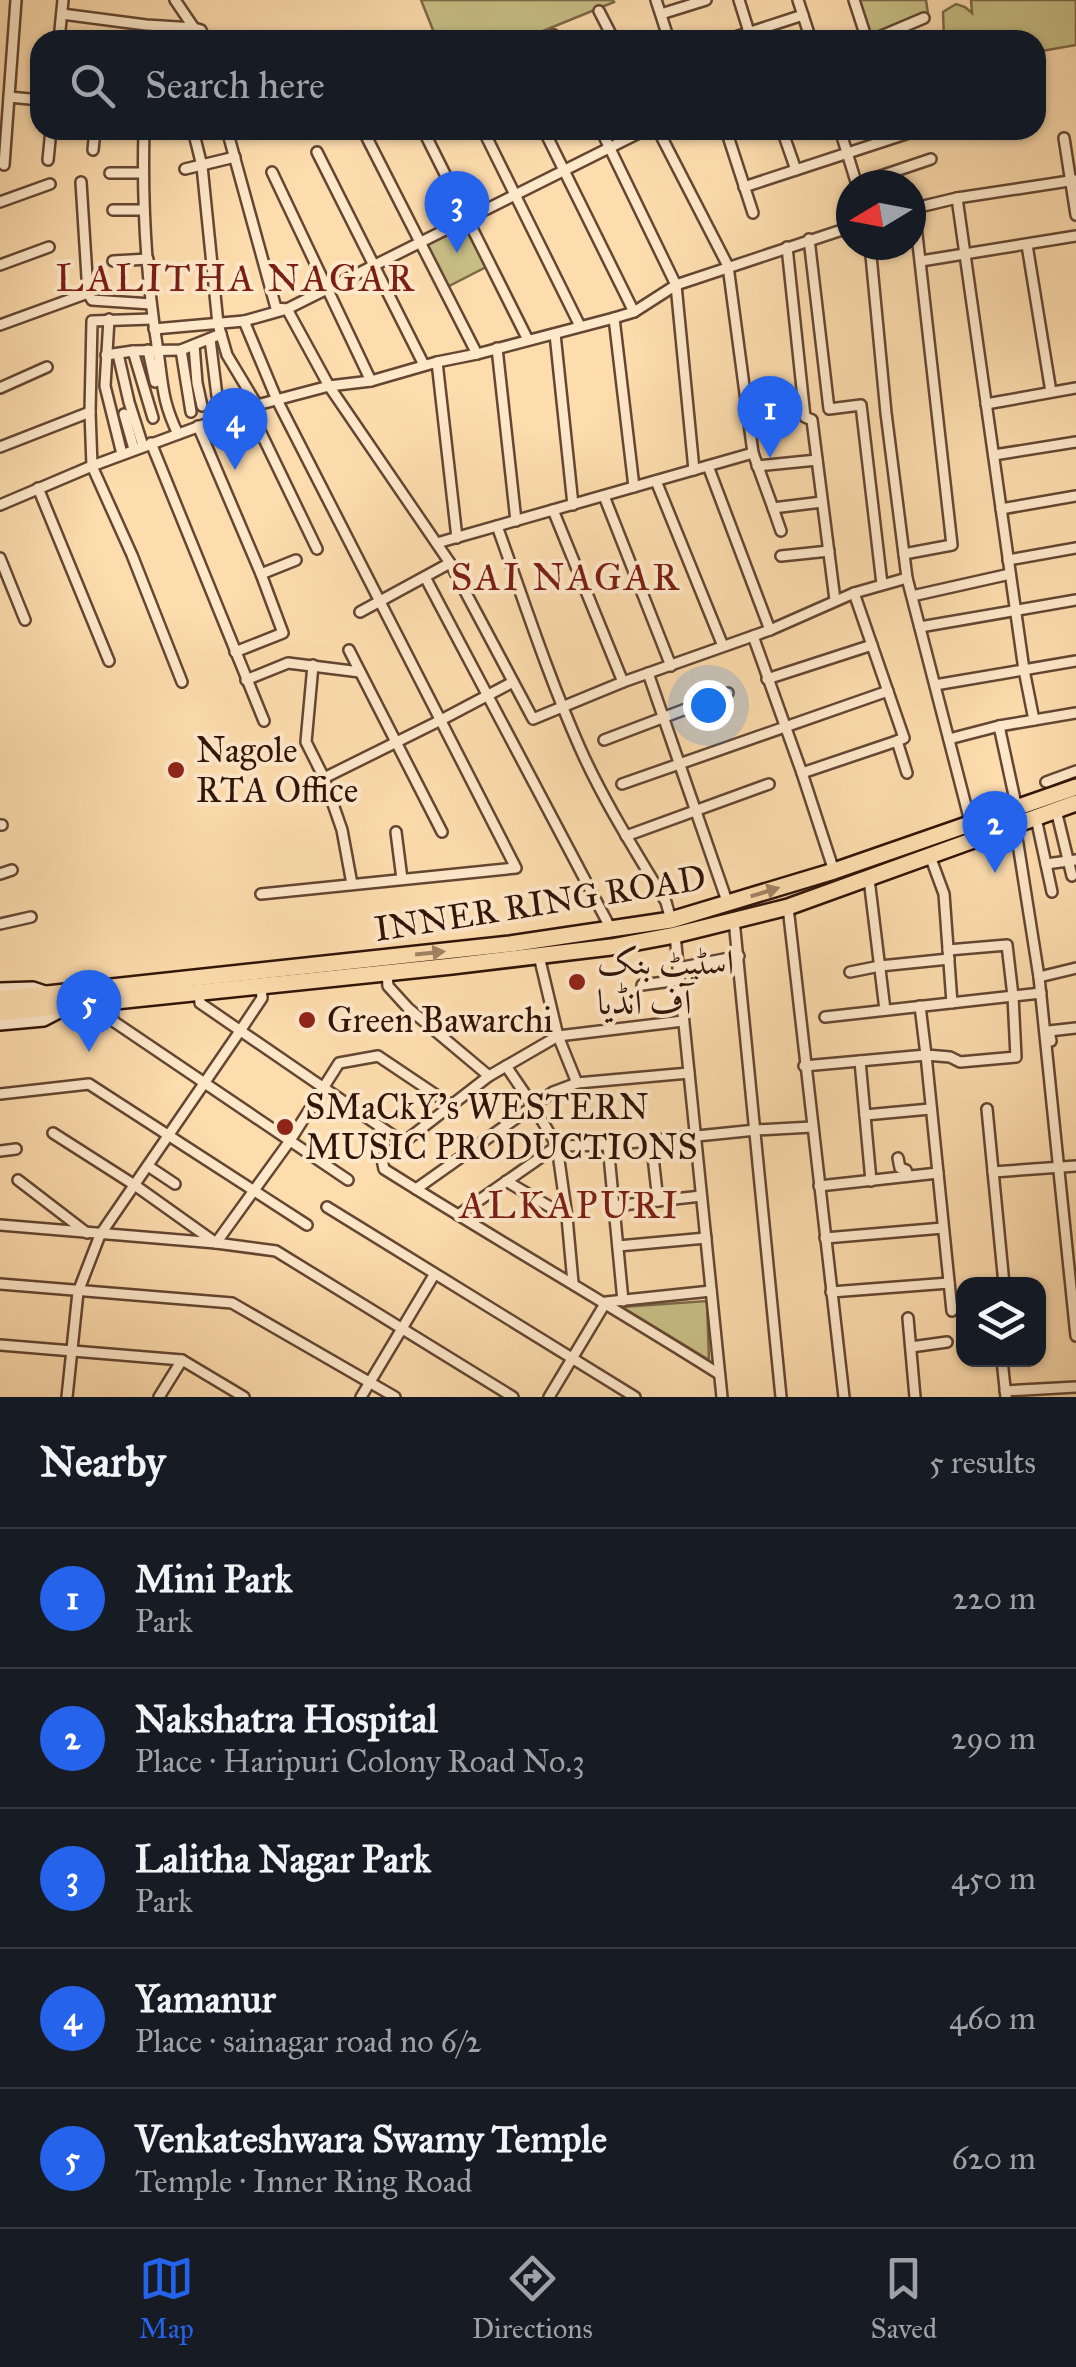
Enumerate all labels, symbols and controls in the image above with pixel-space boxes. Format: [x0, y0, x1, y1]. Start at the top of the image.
search box [30, 30, 1046, 140]
icon: search [65, 58, 120, 113]
text: Search here [145, 62, 325, 108]
pin: 3 [424, 170, 490, 253]
north arrow [836, 170, 926, 260]
district label: LALITHA NAGAR [55, 255, 417, 301]
pin: 1 [738, 376, 802, 458]
pin: 4 [202, 388, 268, 470]
district label: SAI NAGAR [450, 554, 682, 600]
your location [683, 680, 734, 731]
place label: Nagole RTA Office [196, 729, 358, 812]
marker: Nagole RTA Office [165, 759, 187, 781]
pin: 2 [962, 790, 1028, 873]
street label: INNER RING ROAD [371, 856, 709, 951]
one-way arrow [750, 884, 780, 899]
place label: اسٹیٹ بنک آف انڈیا [597, 941, 734, 1024]
one-way arrow [415, 945, 447, 961]
pin: 5 [56, 970, 122, 1052]
marker: اسٹیٹ بنک آف انڈیا [566, 971, 588, 993]
place label: Green Bawarchi [327, 999, 554, 1042]
marker: Green Bawarchi [296, 1009, 318, 1031]
place label: SMaCkY's WESTERN MUSIC PRODUCTIONS [305, 1086, 698, 1169]
marker: SMaCkY's WESTERN MUSIC PRODUCTIONS [274, 1116, 296, 1138]
district label: ALKAPURI [458, 1182, 680, 1228]
map controls [956, 1277, 1046, 1367]
button: layers [956, 1277, 1046, 1367]
text: Nearby [40, 1436, 165, 1488]
text: 5 results [929, 1443, 1036, 1482]
text: Mini Park [135, 1556, 293, 1602]
text: 1 [66, 1579, 79, 1618]
text: 220 m [952, 1579, 1036, 1618]
text: Park [135, 1602, 193, 1641]
text: Nakshatra Hospital [135, 1696, 438, 1742]
text: 2 [65, 1719, 80, 1758]
text: 290 m [951, 1719, 1036, 1758]
text: Place · Haripuri Colony Road No.3 [135, 1742, 585, 1781]
text: Lalitha Nagar Park [135, 1836, 431, 1882]
text: 3 [66, 1859, 79, 1898]
text: 450 m [951, 1859, 1036, 1898]
text: Park [135, 1882, 193, 1921]
text: Yamanur [135, 1976, 276, 2022]
text: 4 [64, 1999, 81, 2038]
text: 460 m [949, 1999, 1036, 2038]
text: Place · sainagar road no 6/2 [135, 2022, 481, 2061]
text: Venkateshwara Swamy Temple [135, 2116, 607, 2162]
text: 5 [65, 2139, 80, 2178]
text: 620 m [951, 2139, 1036, 2178]
text: Temple · Inner Ring Road [135, 2162, 472, 2201]
tab: Map [139, 2251, 194, 2346]
tab: Directions [472, 2251, 593, 2346]
tab: Saved [871, 2251, 937, 2346]

